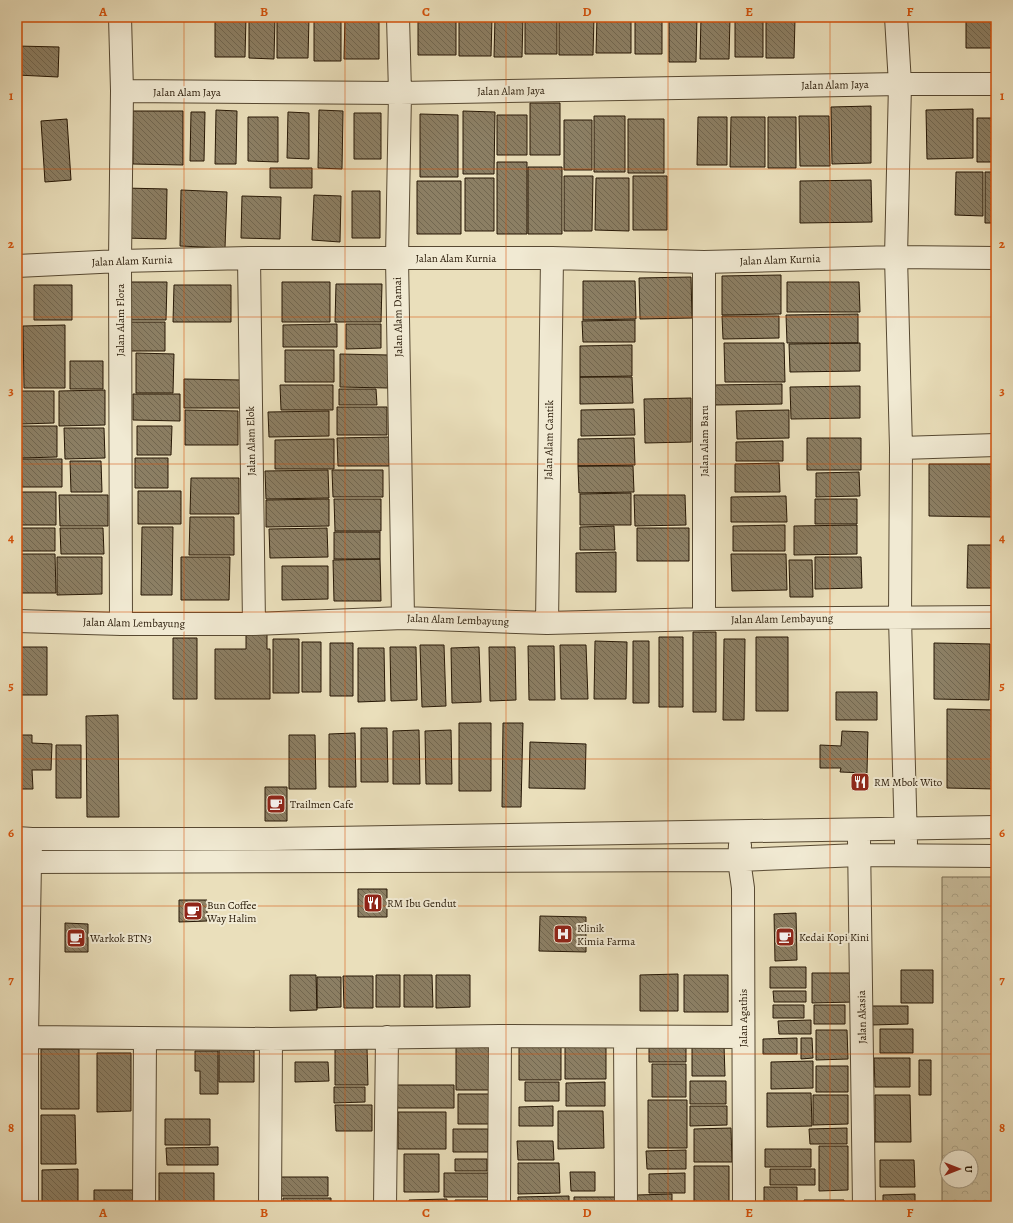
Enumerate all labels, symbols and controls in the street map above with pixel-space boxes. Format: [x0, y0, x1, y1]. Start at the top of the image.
text: A [98, 3, 108, 20]
text: B [260, 3, 268, 20]
text: C [422, 3, 430, 20]
text: D [582, 3, 592, 20]
text: E [745, 3, 753, 20]
text: F [907, 3, 914, 20]
street label: Jalan Alam Jaya [801, 77, 870, 93]
street label: Jalan Alam Jaya [477, 83, 546, 99]
street label: Jalan Alam Jaya [153, 85, 222, 100]
text: 1 [9, 87, 14, 104]
text: 1 [1000, 87, 1005, 104]
text: 2 [8, 235, 15, 252]
text: 2 [999, 235, 1006, 252]
street label: Jalan Alam Kurnia [416, 251, 497, 266]
street label: Jalan Alam Kurnia [739, 251, 822, 269]
street label: Jalan Alam Kurnia [91, 252, 174, 270]
street label: Jalan Alam Damai [390, 277, 406, 357]
street label: Jalan Alam Flora [113, 283, 128, 356]
text: 3 [8, 382, 14, 399]
text: 3 [999, 382, 1005, 399]
street label: Jalan Alam Cantik [541, 399, 557, 480]
street label: Jalan Alam Elok [243, 405, 259, 476]
street label: Jalan Alam Baru [697, 405, 712, 477]
text: 4 [8, 529, 14, 546]
text: 4 [999, 529, 1005, 546]
street label: Jalan Alam Lembayung [407, 611, 510, 629]
street label: Jalan Alam Lembayung [731, 611, 834, 627]
street label: Jalan Alam Lembayung [83, 615, 186, 631]
text: 5 [8, 677, 14, 694]
text: 5 [999, 677, 1005, 694]
restaurant icon: RM Mbok Wito [849, 771, 871, 793]
place label: RM Mbok Wito [874, 775, 943, 790]
cafe icon: Trailmen Cafe [265, 793, 287, 815]
place label: Trailmen Cafe [290, 797, 353, 812]
text: 6 [8, 824, 14, 841]
text: 6 [999, 824, 1005, 841]
restaurant icon: RM Ibu Gendut [362, 892, 384, 914]
place label: RM Ibu Gendut [387, 896, 457, 911]
place label: Bun Coffee Way Halim [206, 898, 257, 926]
cafe icon: Bun Coffee Way Halim [182, 900, 204, 922]
place label: Klinik Kimia Farma [577, 921, 636, 949]
hospital icon: Klinik Kimia Farma [552, 923, 574, 945]
cafe icon: Kedai Kopi Kini [774, 926, 796, 948]
cafe icon: Warkok BTN3 [65, 927, 87, 949]
place label: Kedai Kopi Kini [799, 930, 869, 945]
place label: Warkok BTN3 [89, 931, 152, 946]
text: 7 [8, 971, 14, 988]
text: 7 [999, 971, 1005, 988]
street label: Jalan Agathis [736, 989, 751, 1047]
street label: Jalan Akasia [854, 989, 870, 1044]
text: 8 [8, 1119, 14, 1136]
text: 8 [999, 1119, 1005, 1136]
north arrow [939, 1149, 979, 1189]
text: U [961, 1165, 976, 1173]
text: A [98, 1204, 108, 1221]
text: B [260, 1204, 268, 1221]
text: C [422, 1204, 430, 1221]
text: D [582, 1204, 592, 1221]
text: E [745, 1204, 753, 1221]
text: F [907, 1204, 914, 1221]

